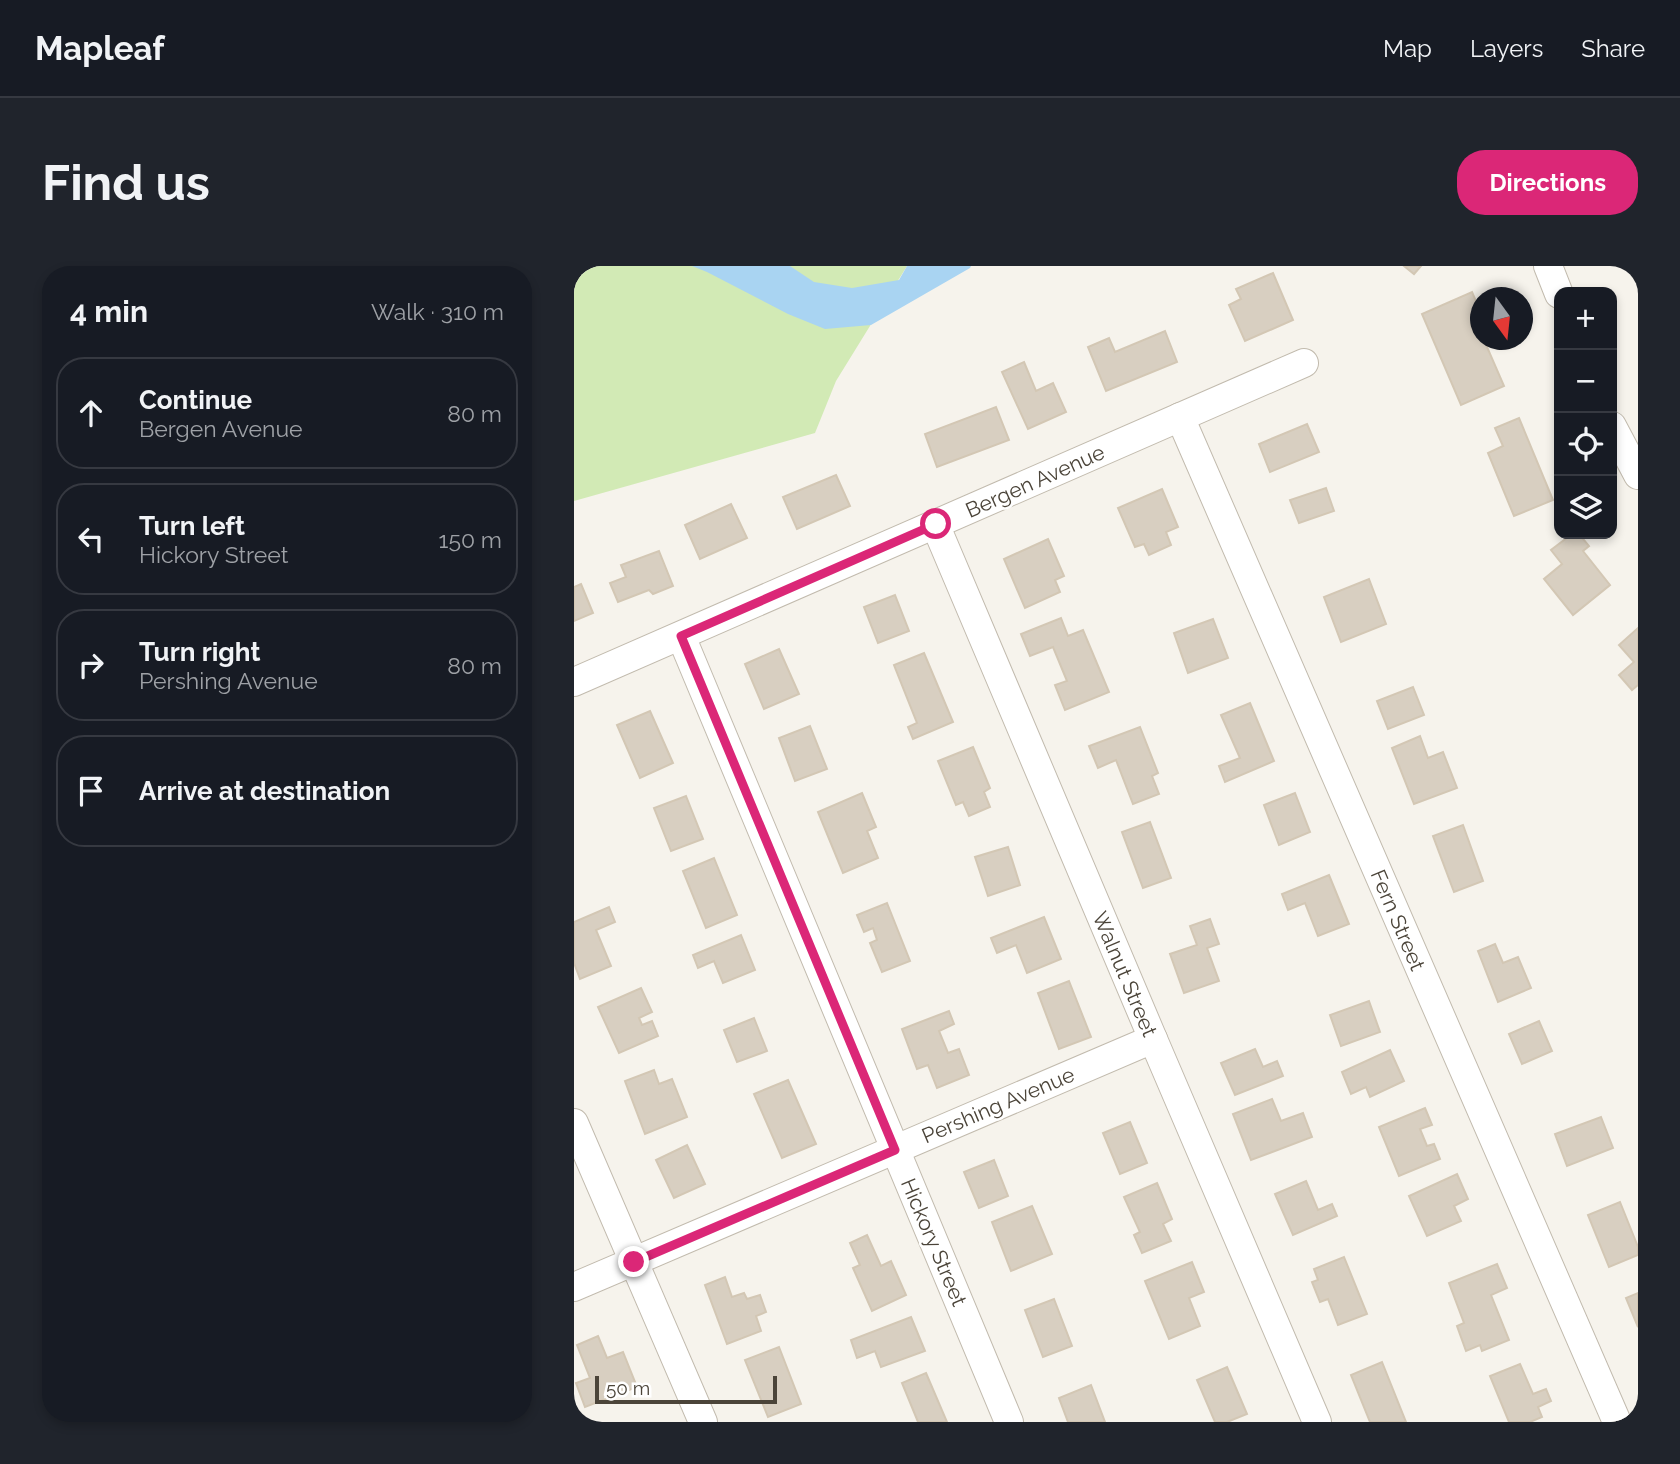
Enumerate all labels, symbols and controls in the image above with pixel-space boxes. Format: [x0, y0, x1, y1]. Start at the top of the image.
text: Mapleaf [35, 29, 165, 68]
text: Map [1383, 34, 1432, 63]
text: Layers [1470, 34, 1543, 63]
text: Share [1581, 34, 1645, 63]
button: Directions [1457, 150, 1638, 215]
text: Find us [42, 154, 210, 211]
north arrow [1470, 287, 1533, 350]
map controls [1554, 287, 1617, 539]
button: + [1554, 287, 1617, 350]
text: 4 min [70, 294, 148, 329]
text: Walk · 310 m [371, 298, 504, 325]
button: − [1554, 350, 1617, 413]
text: Continue [139, 385, 252, 415]
icon: ahead [72, 394, 110, 432]
text: 80 m [447, 400, 502, 427]
button: locate [1554, 413, 1617, 476]
text: Bergen Avenue [139, 415, 303, 442]
street label: Bergen Avenue [962, 439, 1108, 523]
button: layers [1554, 476, 1617, 539]
route start [920, 508, 951, 539]
text: Turn left [139, 511, 245, 541]
icon: left [72, 520, 110, 558]
text: 150 m [439, 526, 502, 553]
text: Hickory Street [139, 541, 288, 568]
text: Turn right [139, 637, 260, 667]
icon: right [72, 646, 110, 684]
text: 80 m [447, 652, 502, 679]
text: Pershing Avenue [139, 667, 318, 694]
icon: arrive [72, 772, 110, 810]
text: Arrive at destination [139, 776, 390, 806]
street label: Fern Street [1366, 866, 1430, 974]
street label: Walnut Street [1087, 908, 1163, 1040]
street label: Pershing Avenue [918, 1062, 1078, 1148]
street label: Hickory Street [896, 1174, 972, 1310]
route end [618, 1246, 649, 1277]
scale bar [595, 1373, 777, 1405]
text: 50 m [606, 1377, 650, 1399]

